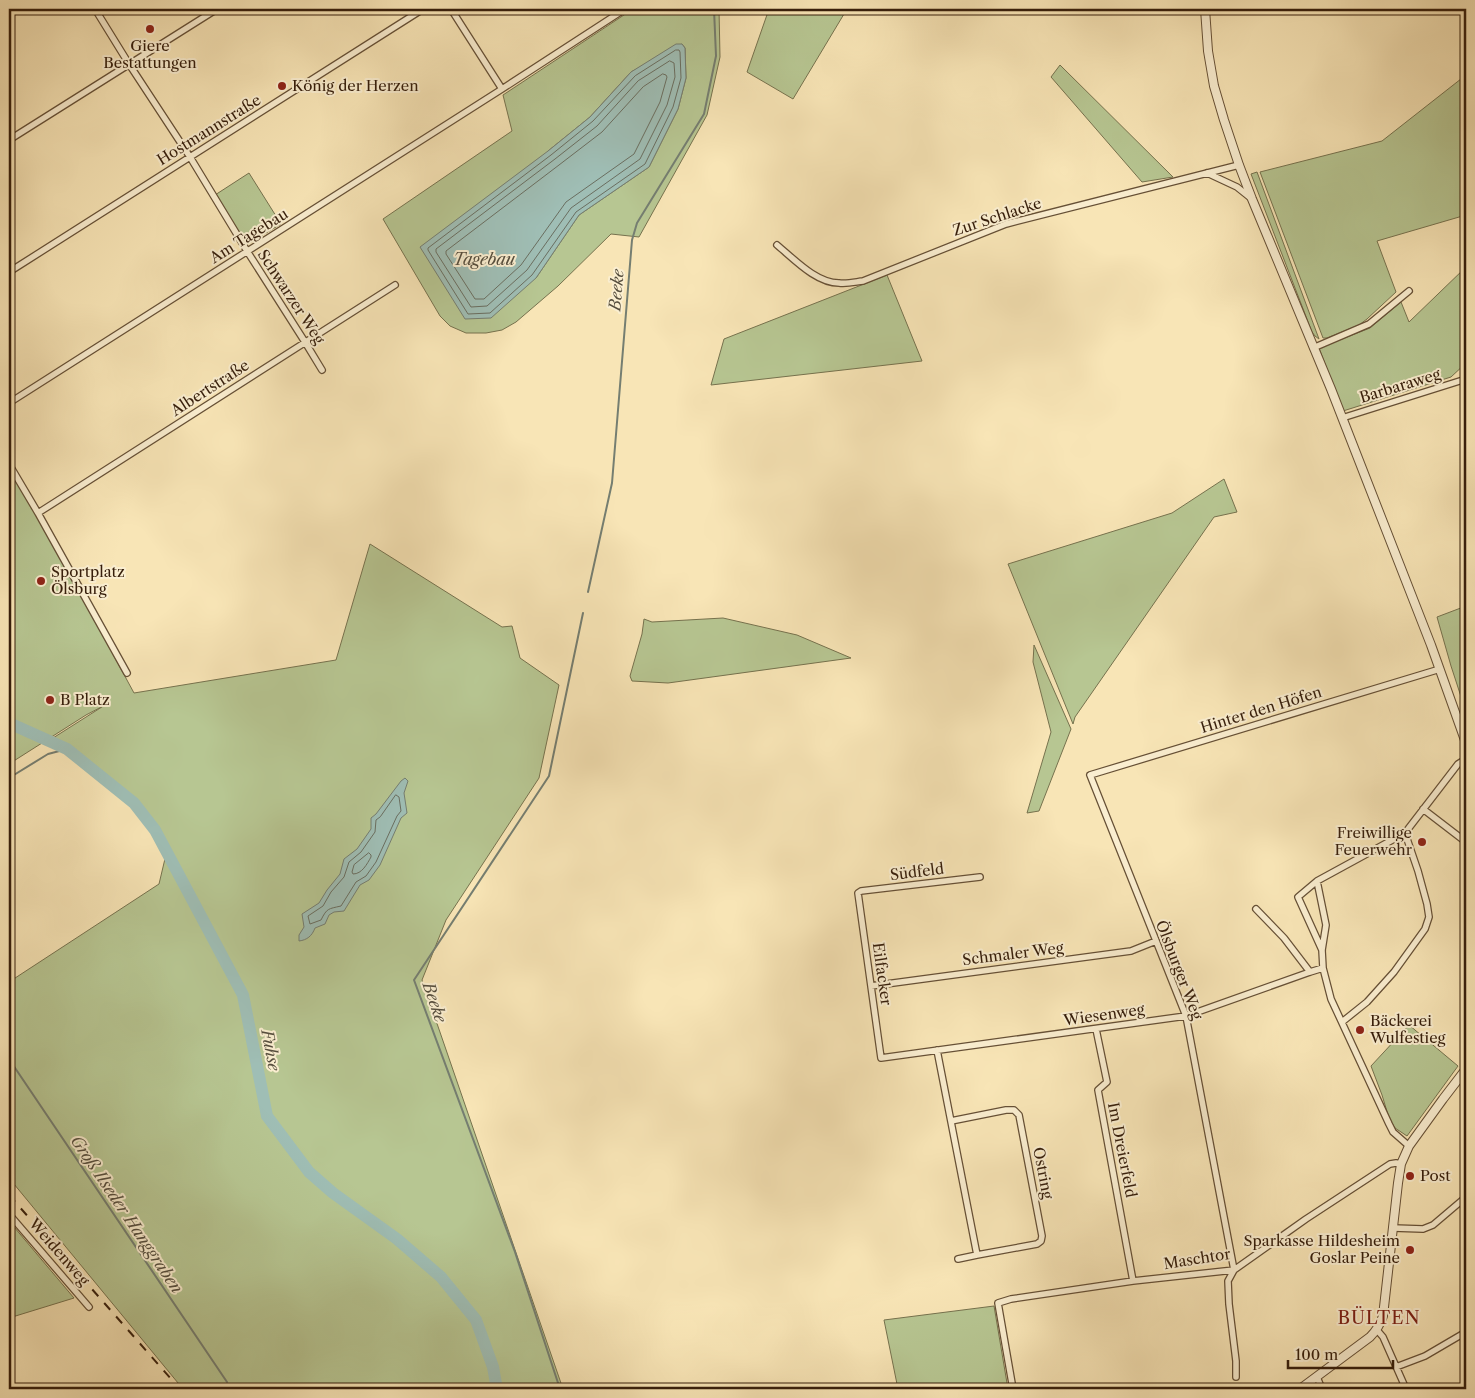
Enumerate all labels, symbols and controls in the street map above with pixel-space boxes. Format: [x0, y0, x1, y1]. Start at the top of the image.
marker: Giere Bestattungen [144, 23, 156, 35]
place label: Giere Bestattungen [103, 36, 197, 72]
place label: König der Herzen [292, 76, 419, 95]
marker: König der Herzen [276, 80, 288, 92]
street label: Hostmannstraße [153, 90, 264, 169]
street label: Zur Schlacke [950, 193, 1044, 240]
street label: Am Tagebau [205, 204, 291, 268]
street label: Schwarzer Weg [254, 246, 329, 348]
water label: Tagebau [453, 249, 516, 269]
water label: Beeke [604, 267, 628, 313]
street label: Albertstraße [166, 355, 252, 420]
street label: Barbaraweg [1357, 364, 1443, 407]
place label: Sportplatz Ölsburg [51, 562, 125, 598]
marker: Sportplatz Ölsburg [35, 575, 47, 587]
street label: Hinter den Höfen [1198, 682, 1324, 737]
place label: B Platz [60, 690, 110, 709]
marker: B Platz [44, 694, 56, 706]
place label: Freiwillige Feuerwehr [1334, 823, 1413, 859]
marker: Freiwillige Feuerwehr [1416, 836, 1428, 848]
street label: Südfeld [889, 859, 945, 884]
street label: Ölsburger Weg [1152, 917, 1207, 1022]
street label: Schmaler Weg [961, 938, 1065, 969]
street label: Eilfacker [869, 941, 896, 1007]
water label: Beeke [418, 977, 452, 1026]
street label: Wiesenweg [1061, 999, 1146, 1030]
place label: Bäckerei Wulfestieg [1369, 1011, 1446, 1047]
marker: Bäckerei Wulfestieg [1354, 1024, 1366, 1036]
water label: Fuhse [257, 1026, 285, 1074]
street label: Im Dreierfeld [1104, 1101, 1141, 1199]
water label: Groß Ilseder Hanggraben [67, 1131, 187, 1297]
street label: Ostring [1029, 1145, 1058, 1201]
place label: Post [1420, 1166, 1451, 1185]
marker: Post [1404, 1170, 1416, 1182]
street label: Weidenweg [24, 1213, 94, 1289]
place label: Sparkasse Hildesheim Goslar Peine [1244, 1231, 1400, 1267]
street label: Maschtor [1162, 1244, 1232, 1273]
marker: Sparkasse Hildesheim Goslar Peine [1404, 1244, 1416, 1256]
district label: BÜLTEN [1337, 1306, 1421, 1329]
scale bar [1288, 1338, 1392, 1370]
text: 100 m [1295, 1345, 1338, 1364]

